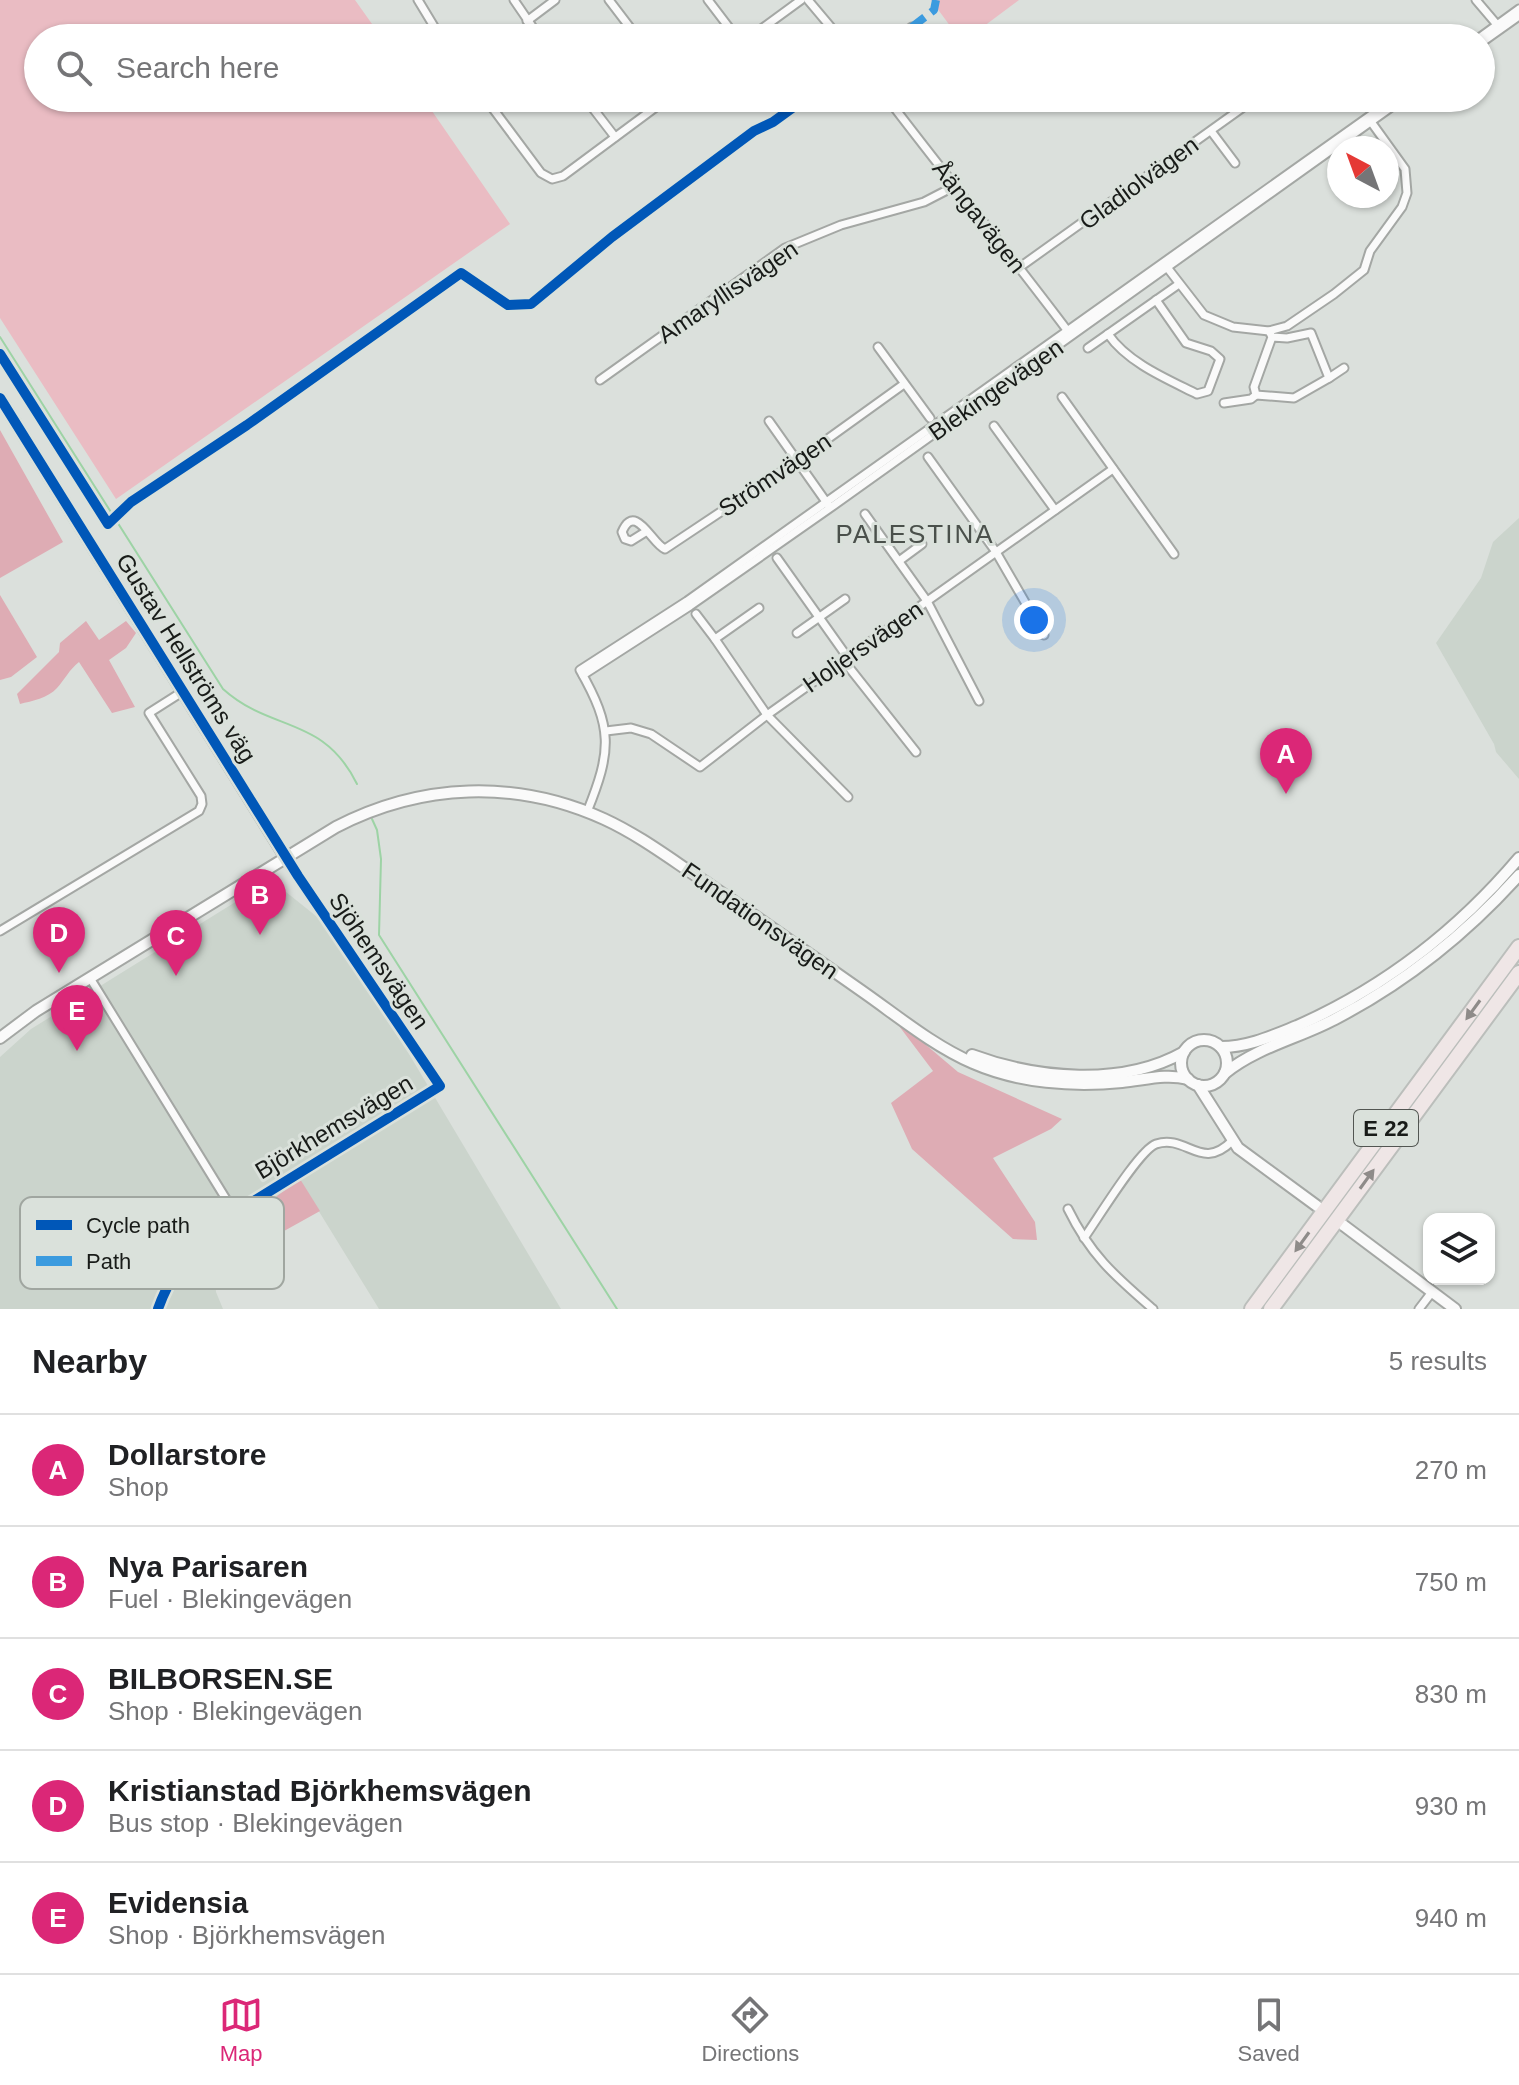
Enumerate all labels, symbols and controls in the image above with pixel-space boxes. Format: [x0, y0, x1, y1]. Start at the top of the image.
search box [24, 24, 1495, 112]
icon: search [52, 46, 96, 90]
text: Search here [116, 51, 279, 84]
street label: Gladiolvägen [1074, 130, 1203, 235]
north arrow [1327, 136, 1399, 208]
street label: Åängavägen [927, 155, 1032, 278]
street label: Amaryllisvägen [653, 235, 803, 348]
street label: Blekingevägen [923, 333, 1068, 446]
street label: Strömvägen [714, 427, 836, 522]
district label: PALESTINA [835, 519, 995, 549]
street label: Gustav Hellströms väg [111, 548, 262, 767]
street label: Holjersvägen [798, 595, 928, 698]
your location [1014, 600, 1054, 640]
pin: A [1260, 728, 1312, 794]
street label: Fundationsvägen [677, 857, 843, 984]
pin: B [234, 869, 286, 935]
street label: Sjöhemsvägen [324, 887, 435, 1034]
pin: D [33, 907, 85, 973]
pin: C [150, 910, 202, 976]
pin: E [51, 985, 103, 1051]
one-way arrow [1465, 1000, 1481, 1020]
street label: Björkhemsvägen [250, 1069, 417, 1184]
road number: E 22 [1354, 1110, 1418, 1146]
one-way arrow [1359, 1168, 1375, 1189]
legend [20, 1197, 284, 1289]
text: Cycle path [86, 1213, 190, 1238]
map controls [1423, 1213, 1495, 1285]
button: layers [1423, 1213, 1495, 1285]
one-way arrow [1294, 1232, 1310, 1252]
text: Path [86, 1249, 131, 1274]
text: Nearby [32, 1342, 147, 1380]
text: 5 results [1389, 1346, 1487, 1376]
text: Dollarstore [108, 1438, 266, 1471]
text: A [49, 1455, 67, 1485]
text: 270 m [1415, 1455, 1487, 1485]
text: Shop [108, 1472, 169, 1502]
text: Nya Parisaren [108, 1550, 308, 1583]
text: B [49, 1567, 67, 1597]
text: 750 m [1415, 1567, 1487, 1597]
text: Fuel · Blekingevägen [108, 1584, 352, 1614]
text: BILBORSEN.SE [108, 1662, 333, 1695]
text: C [49, 1679, 67, 1709]
text: 830 m [1415, 1679, 1487, 1709]
text: Shop · Blekingevägen [108, 1696, 362, 1726]
text: Kristianstad Björkhemsvägen [108, 1774, 531, 1807]
text: D [49, 1791, 67, 1821]
text: 930 m [1415, 1791, 1487, 1821]
text: Bus stop · Blekingevägen [108, 1808, 403, 1838]
text: Evidensia [108, 1886, 248, 1919]
text: E [49, 1903, 67, 1933]
text: 940 m [1415, 1903, 1487, 1933]
text: Shop · Björkhemsvägen [108, 1920, 385, 1950]
tab: Map [219, 1993, 263, 2067]
tab: Directions [701, 1993, 799, 2067]
tab: Saved [1237, 1993, 1300, 2067]

